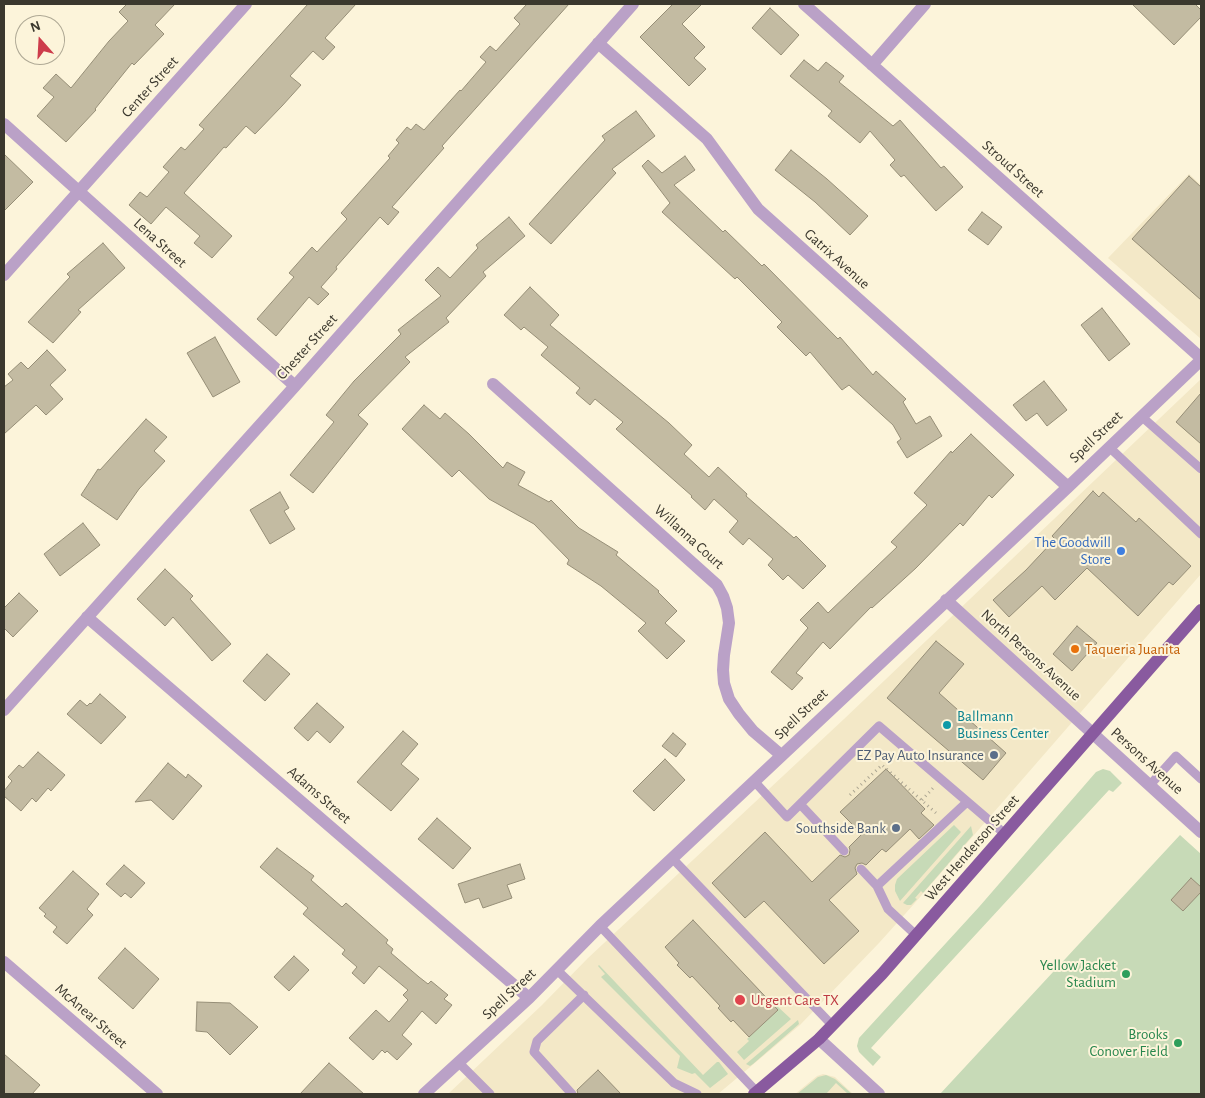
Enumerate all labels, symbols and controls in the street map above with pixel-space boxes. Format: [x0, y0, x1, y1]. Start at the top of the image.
north arrow [15, 15, 65, 65]
text: N [29, 19, 42, 35]
street label: Center Street [118, 53, 182, 121]
street label: Stroud Street [978, 136, 1048, 202]
street label: Lena Street [130, 214, 190, 272]
street label: Gatrix Avenue [801, 225, 873, 293]
street label: Chester Street [273, 310, 341, 384]
street label: Spell Street [1066, 407, 1126, 467]
street label: Willanna Court [650, 501, 728, 573]
place label: The Goodwill Store [1034, 533, 1111, 568]
marker: The Goodwill Store [1115, 545, 1127, 557]
street label: North Persons Avenue [977, 605, 1085, 705]
place label: Taqueria Juanita [1085, 640, 1180, 658]
marker: Taqueria Juanita [1069, 643, 1081, 655]
street label: Spell Street [770, 685, 832, 743]
place label: Ballmann Business Center [957, 707, 1049, 742]
marker: Ballmann Business Center [941, 719, 953, 731]
street label: Persons Avenue [1107, 724, 1187, 798]
place label: EZ Pay Auto Insurance [856, 746, 984, 764]
marker: EZ Pay Auto Insurance [988, 749, 1000, 761]
street label: Adams Street [284, 763, 354, 827]
street label: West Henderson Street [921, 791, 1023, 905]
place label: Southside Bank [796, 819, 886, 837]
marker: Southside Bank [890, 822, 902, 834]
place label: Yellow Jacket Stadium [1040, 956, 1116, 991]
street label: Spell Street [478, 965, 540, 1023]
marker: Yellow Jacket Stadium [1120, 968, 1132, 980]
street label: McAnear Street [51, 980, 131, 1052]
place label: Urgent Care TX [751, 991, 839, 1009]
marker: Urgent Care TX [733, 993, 747, 1007]
place label: Brooks Conover Field [1089, 1025, 1168, 1060]
marker: Brooks Conover Field [1172, 1037, 1184, 1049]

